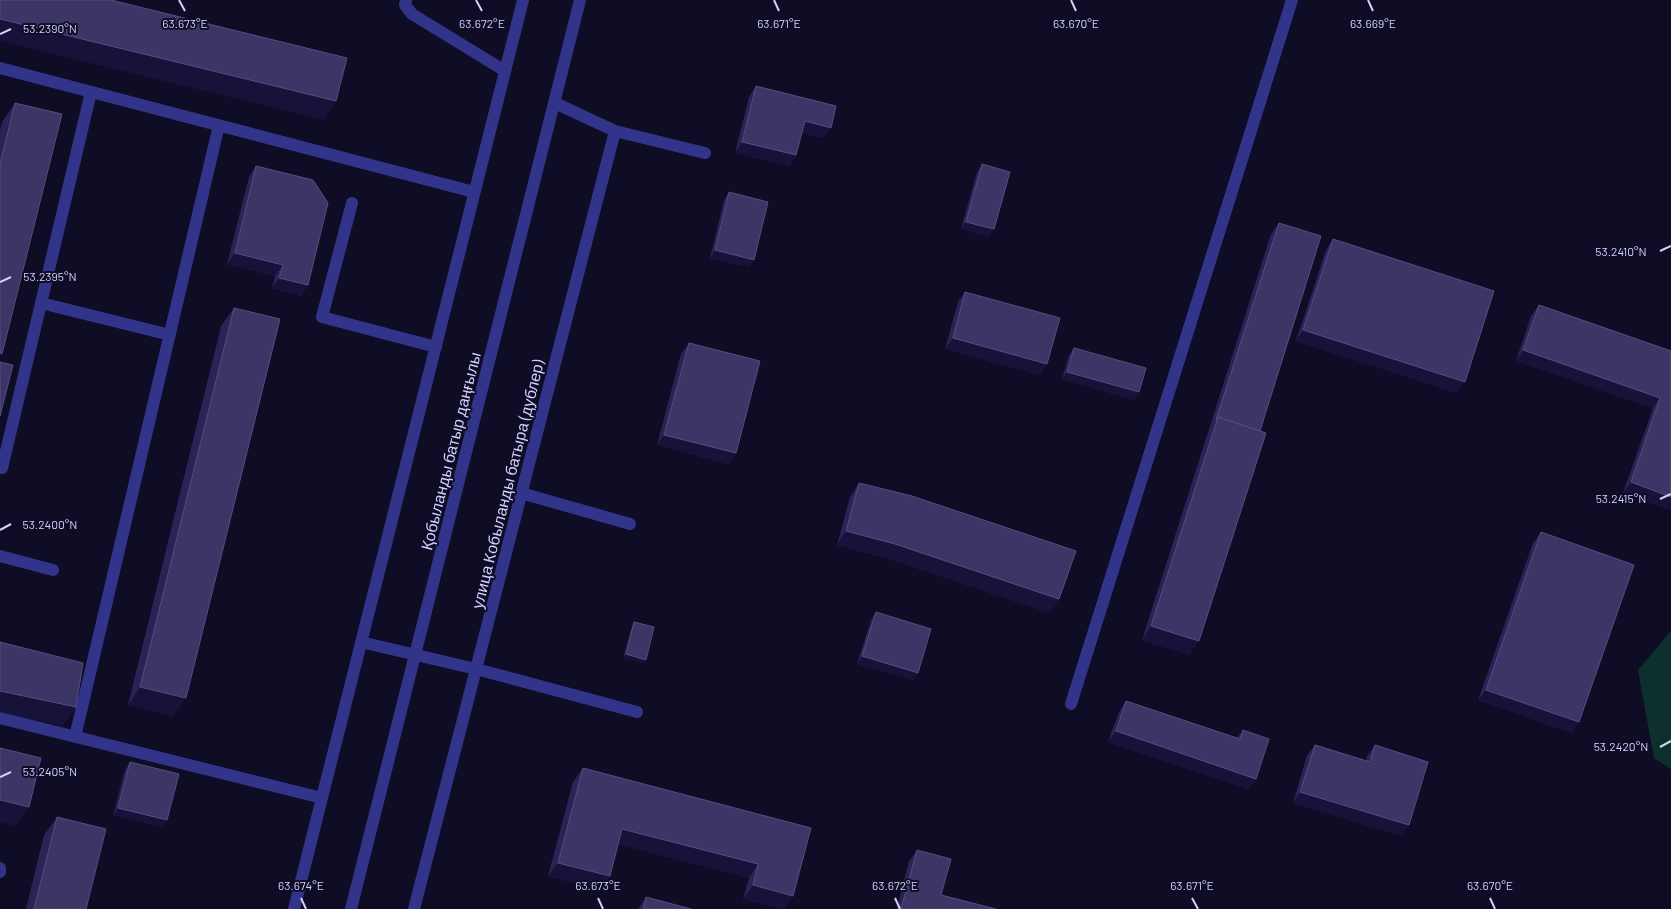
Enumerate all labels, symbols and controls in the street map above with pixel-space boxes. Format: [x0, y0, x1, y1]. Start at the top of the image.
text: 63.673°E [162, 16, 208, 30]
text: 63.672°E [459, 16, 505, 30]
text: 63.671°E [757, 16, 801, 30]
text: 63.670°E [1053, 16, 1099, 30]
text: 63.669°E [1350, 16, 1396, 30]
text: 53.2390°N [23, 21, 77, 35]
text: 53.2410°N [1595, 244, 1647, 258]
text: 53.2395°N [23, 269, 77, 283]
street label: Қобыланды батыр даңғылы [416, 350, 484, 552]
street label: улица Кобыланды батыра (дублер) [467, 357, 547, 610]
text: 53.2415°N [1596, 491, 1646, 505]
text: 53.2400°N [23, 517, 77, 531]
text: 53.2420°N [1594, 739, 1648, 753]
text: 53.2405°N [23, 764, 77, 778]
text: 63.674°E [278, 878, 324, 892]
text: 63.673°E [575, 878, 621, 892]
text: 63.672°E [872, 878, 918, 892]
text: 63.671°E [1170, 878, 1214, 892]
text: 63.670°E [1467, 878, 1513, 892]

